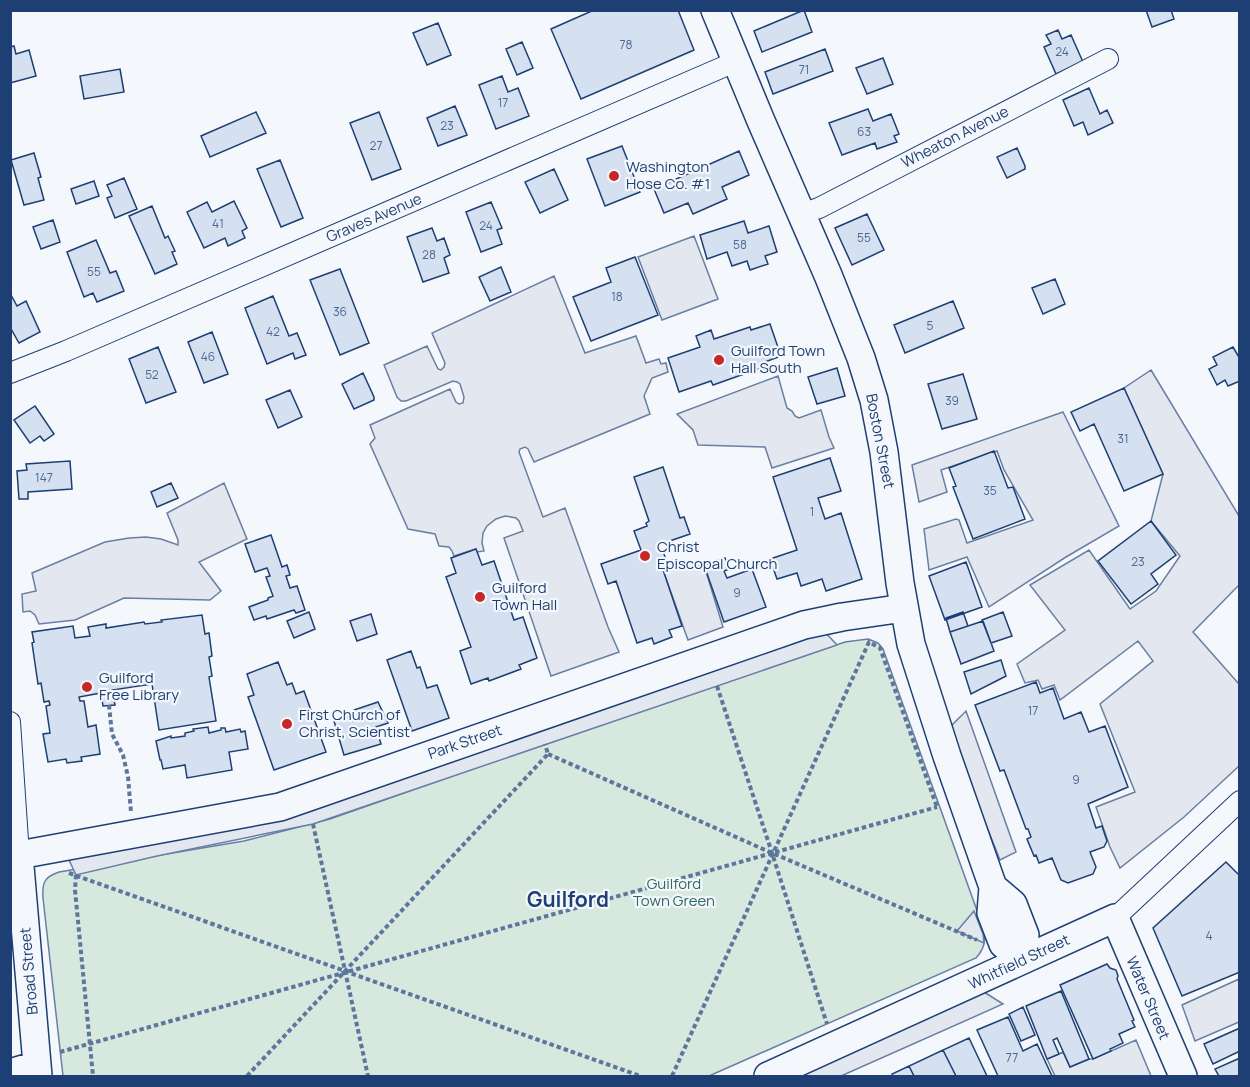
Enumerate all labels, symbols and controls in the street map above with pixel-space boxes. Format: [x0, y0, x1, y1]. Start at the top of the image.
house number: 78 [620, 36, 633, 53]
house number: 24 [1055, 43, 1069, 60]
house number: 71 [799, 61, 809, 78]
house number: 17 [498, 94, 508, 111]
street label: Wheaton Avenue [898, 100, 1012, 173]
house number: 23 [440, 117, 454, 134]
house number: 63 [857, 123, 871, 140]
house number: 27 [370, 137, 382, 154]
place label: Washington Hose Co. #1 [626, 156, 710, 194]
marker: Washington Hose Co. #1 [607, 169, 621, 183]
street label: Graves Avenue [323, 188, 425, 247]
house number: 41 [212, 215, 224, 232]
house number: 24 [479, 217, 493, 234]
house number: 55 [857, 229, 871, 246]
house number: 58 [733, 236, 747, 253]
house number: 28 [422, 246, 436, 263]
house number: 55 [87, 263, 101, 280]
house number: 18 [611, 288, 623, 305]
house number: 36 [333, 303, 347, 320]
house number: 5 [927, 317, 934, 334]
house number: 42 [266, 323, 280, 340]
place label: Guilford Town Hall South [731, 340, 825, 378]
house number: 46 [201, 348, 215, 365]
marker: Guilford Town Hall South [712, 353, 726, 367]
house number: 52 [145, 366, 159, 383]
street label: Boston Street [861, 392, 900, 490]
house number: 39 [945, 392, 959, 409]
house number: 31 [1117, 430, 1129, 447]
house number: 147 [35, 469, 53, 486]
house number: 35 [983, 482, 997, 499]
house number: 1 [810, 503, 814, 520]
place label: Christ Episcopal Church [657, 536, 778, 574]
marker: Christ Episcopal Church [638, 549, 652, 563]
house number: 23 [1131, 553, 1145, 570]
place label: Guilford Town Hall [492, 577, 557, 615]
house number: 9 [733, 584, 741, 601]
marker: Guilford Town Hall [473, 590, 487, 604]
place label: Guilford Free Library [99, 667, 179, 705]
marker: Guilford Free Library [80, 680, 94, 694]
house number: 17 [1028, 702, 1038, 719]
place label: First Church of Christ, Scientist [299, 704, 410, 742]
marker: First Church of Christ, Scientist [280, 717, 294, 731]
street label: Park Street [425, 719, 505, 764]
house number: 9 [1072, 771, 1080, 788]
park label: Guilford Town Green [633, 873, 715, 911]
district label: Guilford [527, 885, 609, 913]
street label: Broad Street [14, 926, 43, 1016]
house number: 4 [1205, 927, 1213, 944]
street label: Whitfield Street [965, 929, 1073, 994]
street label: Water Street [1121, 953, 1175, 1043]
house number: 77 [1006, 1049, 1018, 1066]

